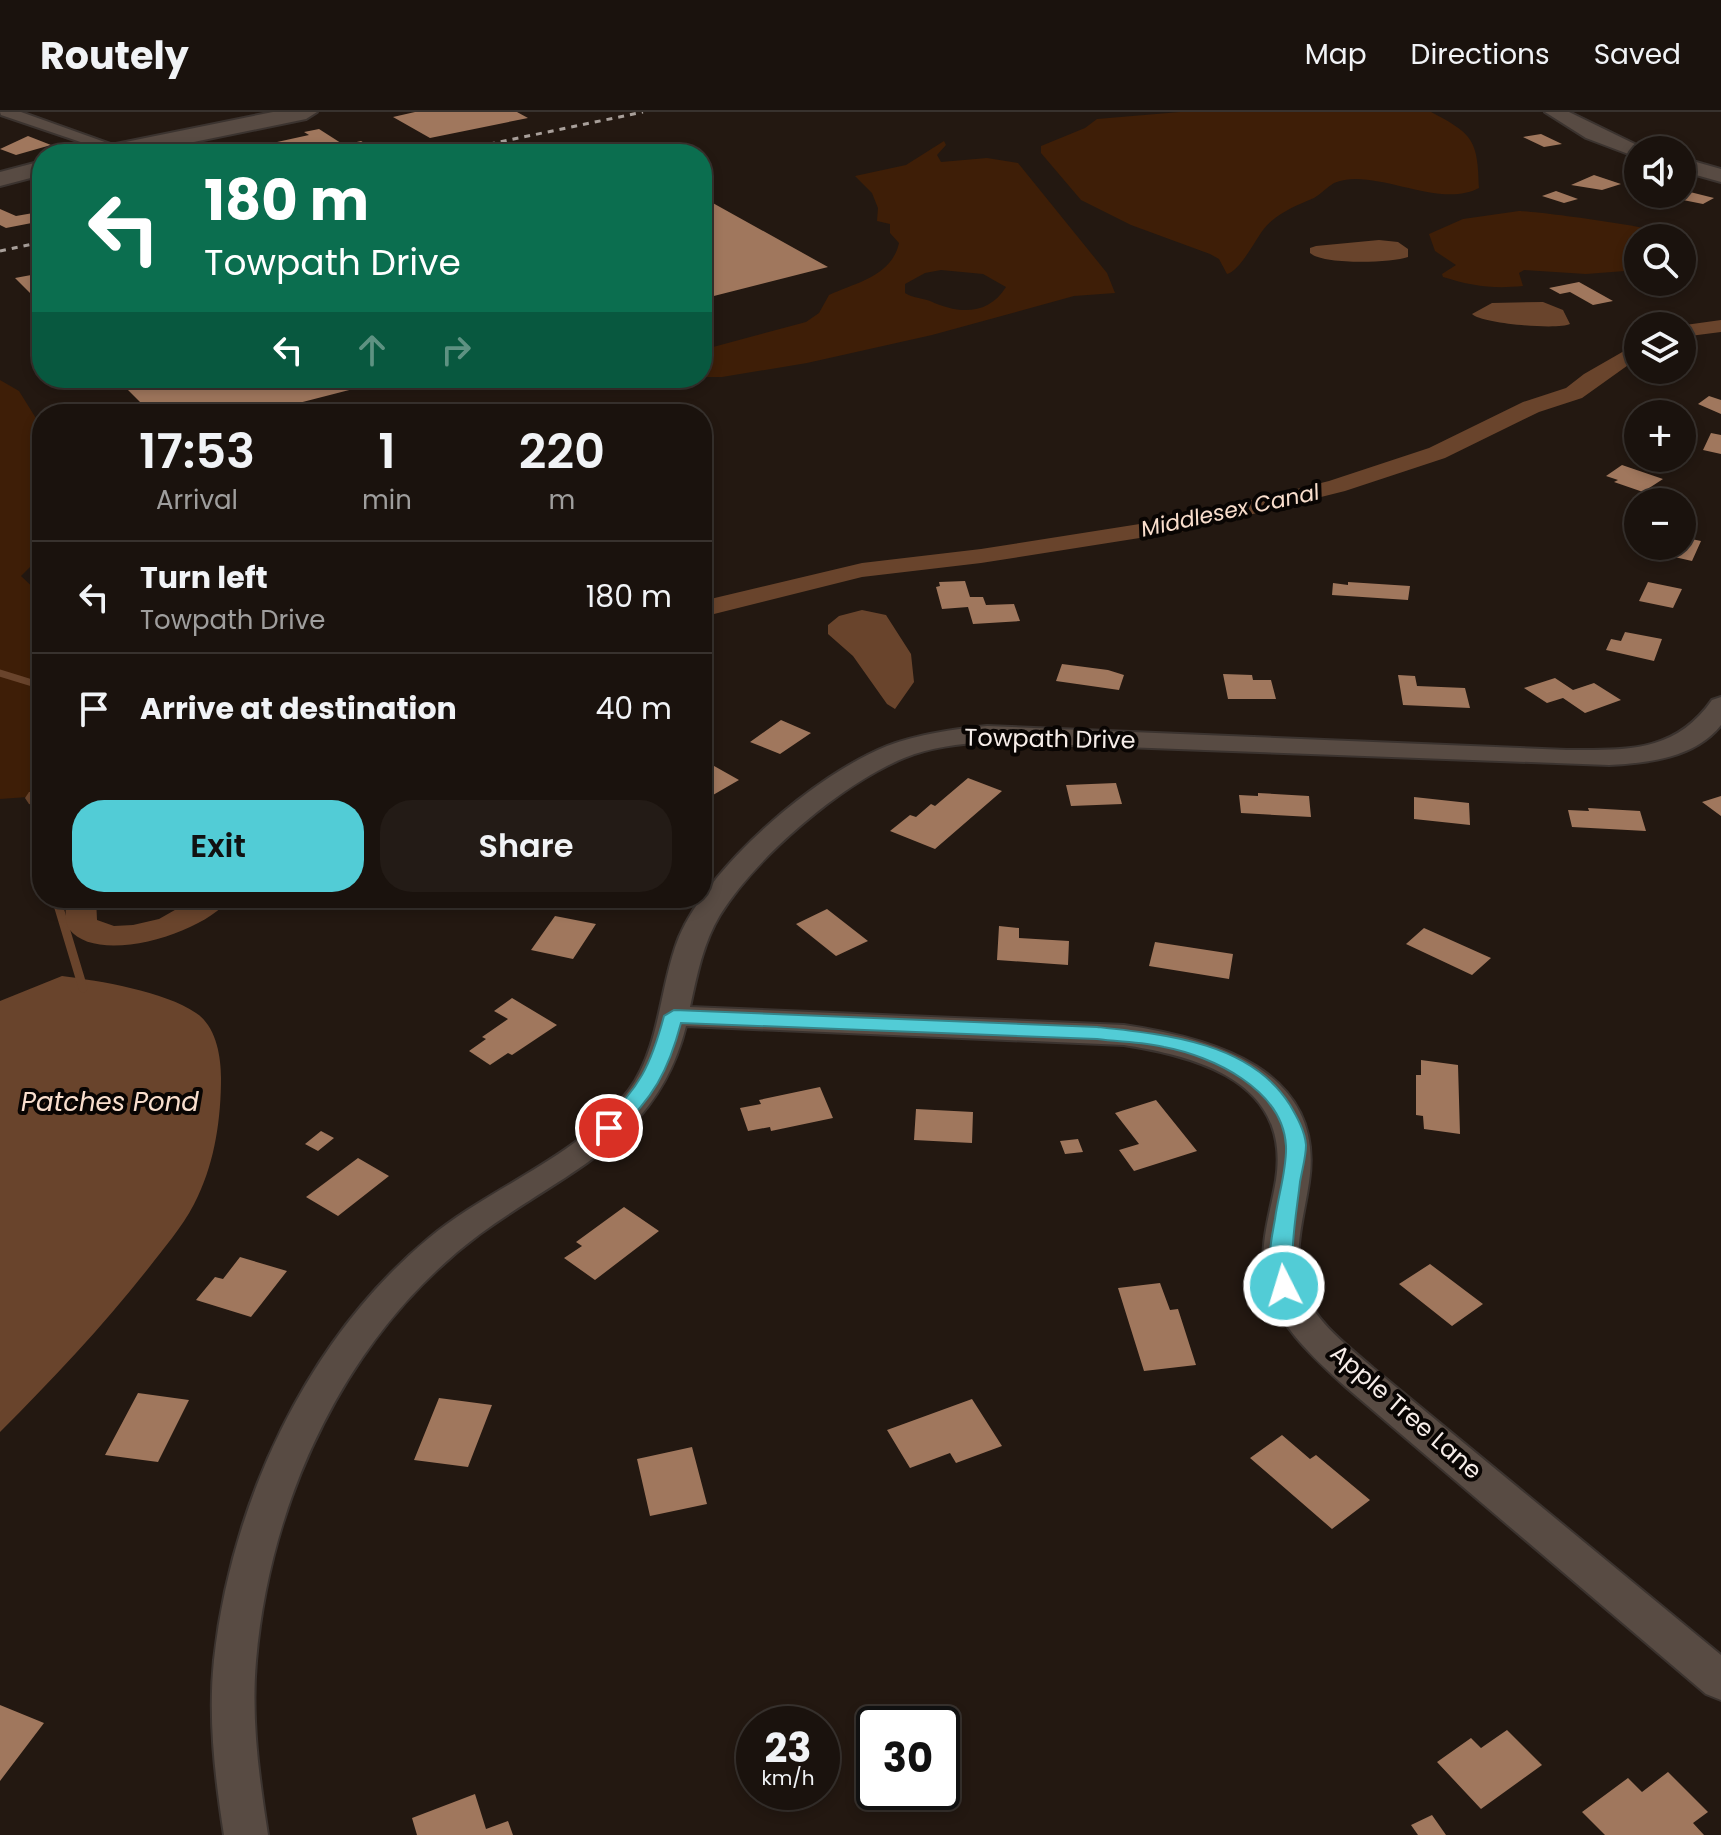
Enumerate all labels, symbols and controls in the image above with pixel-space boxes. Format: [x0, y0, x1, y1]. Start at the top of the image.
text: Routely [40, 29, 189, 82]
text: Map [1305, 35, 1367, 74]
text: Directions [1411, 35, 1550, 74]
text: Saved [1594, 35, 1681, 74]
map controls [1624, 136, 1696, 560]
button: sound [1624, 136, 1696, 208]
text: 180 m [204, 161, 369, 240]
icon: left [72, 176, 176, 280]
button: search [1624, 224, 1696, 296]
text: Towpath Drive [204, 237, 461, 288]
button: layers [1624, 312, 1696, 384]
icon: left [266, 328, 310, 372]
icon: ahead [350, 328, 394, 372]
icon: right [434, 328, 478, 372]
button: + [1624, 400, 1696, 472]
text: 17:53 [139, 418, 255, 485]
text: 1 [378, 418, 396, 485]
text: 220 [519, 418, 605, 485]
water label: Middlesex Canal [1138, 476, 1323, 545]
text: Arrival [156, 482, 238, 518]
text: min [362, 482, 412, 518]
text: m [549, 482, 575, 518]
button: − [1624, 488, 1696, 560]
text: Turn left [140, 556, 268, 599]
icon: left [72, 575, 116, 619]
text: 180 m [586, 575, 672, 618]
text: Towpath Drive [140, 602, 325, 638]
icon: arrive [72, 687, 116, 731]
text: Arrive at destination [140, 687, 457, 730]
text: 40 m [595, 687, 672, 730]
street label: Towpath Drive [964, 721, 1136, 756]
button: Exit [72, 800, 364, 892]
button: Share [380, 800, 672, 892]
water label: Patches Pond [21, 1084, 199, 1120]
pin [575, 1094, 643, 1162]
icon: arrive [587, 1106, 631, 1150]
position arrow [1242, 1244, 1326, 1328]
street label: Apple Tree Lane [1324, 1337, 1489, 1487]
speed limit sign: 30 [856, 1706, 960, 1810]
text: 23 [764, 1720, 812, 1776]
text: km/h [761, 1764, 815, 1792]

